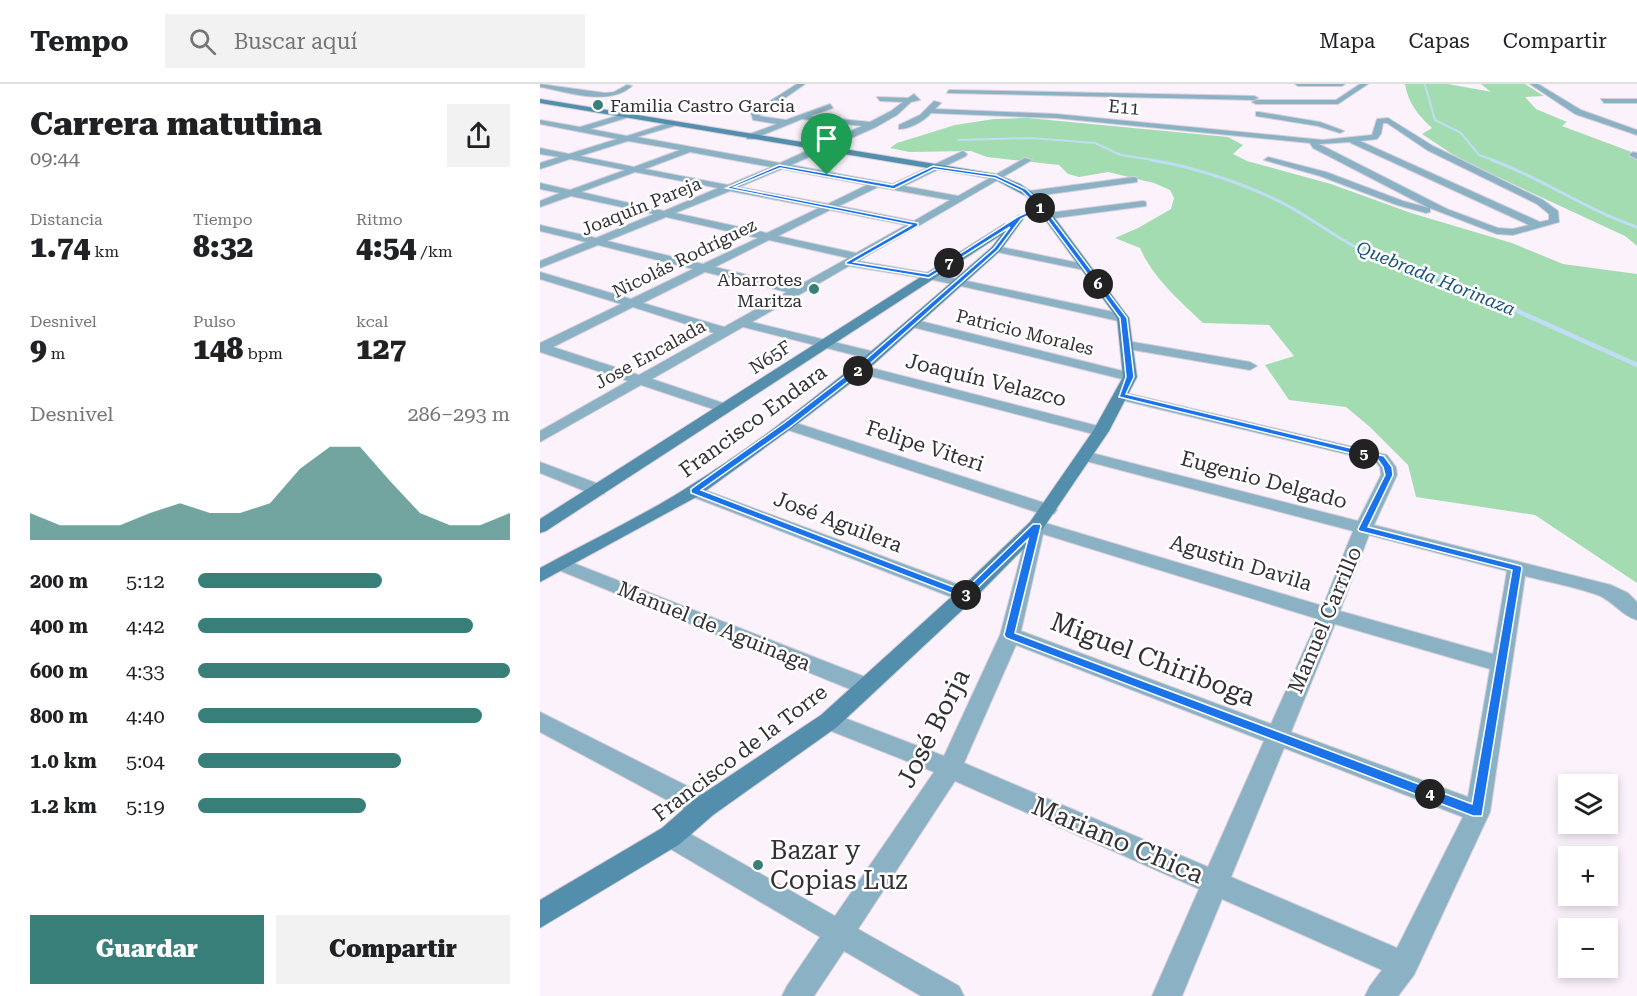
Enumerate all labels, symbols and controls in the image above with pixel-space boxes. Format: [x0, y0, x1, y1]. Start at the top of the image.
search box [165, 14, 585, 68]
text: Tempo [30, 25, 129, 58]
icon: search [186, 25, 219, 58]
text: Buscar aquí [234, 29, 357, 54]
text: Mapa [1319, 29, 1375, 53]
text: Capas [1408, 29, 1470, 53]
text: Compartir [1503, 29, 1607, 53]
place label: Familia Castro Garcia [610, 95, 795, 116]
street label: E11 [1107, 95, 1141, 119]
marker: Familia Castro Garcia [591, 98, 605, 112]
text: Carrera matutina [30, 104, 322, 143]
button: share [447, 104, 510, 167]
pin [801, 113, 852, 175]
icon: arrive [810, 122, 843, 155]
text: 09:44 [30, 146, 80, 170]
street label: Joaquín Pareja [578, 172, 704, 240]
pin: 1 [1025, 193, 1055, 223]
text: 1 [1036, 198, 1044, 217]
text: Distancia [30, 210, 103, 229]
text: Tiempo [193, 210, 252, 229]
text: Ritmo [356, 210, 403, 229]
street label: Nicolás Rodríguez [609, 214, 760, 302]
text: 1.74 [30, 229, 90, 264]
text: 8:32 [193, 229, 253, 264]
text: 4:54 [356, 229, 416, 264]
water label: Quebrada Horinaza [1354, 237, 1519, 320]
text: km [90, 242, 119, 261]
text: /km [416, 242, 453, 261]
pin: 7 [934, 248, 964, 278]
text: 7 [945, 253, 953, 272]
place label: Abarrotes Maritza [717, 269, 802, 311]
pin: 6 [1083, 269, 1113, 299]
text: 6 [1094, 274, 1102, 293]
marker: Abarrotes Maritza [807, 282, 821, 296]
street label: Patricio Morales [954, 305, 1096, 359]
text: Desnivel [30, 312, 97, 331]
text: Pulso [193, 312, 236, 331]
text: kcal [356, 312, 388, 331]
street label: Jose Encalada [591, 315, 709, 393]
text: 9 [30, 331, 47, 366]
text: 148 [193, 331, 243, 366]
text: 127 [356, 331, 406, 366]
street label: N65F [745, 336, 795, 378]
text: m [47, 344, 65, 363]
text: bpm [243, 344, 283, 363]
street label: Joaquín Velazco [903, 348, 1069, 412]
pin: 2 [843, 356, 873, 386]
street label: Francisco Endara [675, 359, 832, 482]
text: 2 [854, 361, 862, 380]
text: Desnivel [30, 402, 113, 426]
text: 286–293 m [407, 402, 510, 426]
street label: Felipe Viteri [863, 416, 987, 476]
pin: 5 [1349, 439, 1379, 469]
text: 5 [1360, 444, 1368, 463]
street label: Eugenio Delgado [1178, 446, 1350, 514]
street label: José Aguilera [770, 486, 906, 558]
street label: Agustin Davila [1167, 530, 1315, 596]
street label: Manuel Carrillo [1283, 543, 1367, 697]
text: 200 m [30, 569, 88, 593]
text: 5:12 [126, 569, 165, 593]
street label: Manuel de Aguinaga [614, 576, 814, 676]
pin: 3 [951, 580, 981, 610]
text: 3 [962, 585, 970, 604]
street label: Miguel Chiriboga [1047, 606, 1259, 712]
text: 400 m [30, 614, 88, 638]
text: 4:42 [126, 614, 165, 638]
text: 600 m [30, 659, 88, 683]
text: 4:33 [126, 659, 165, 683]
street label: José Borja [890, 664, 976, 792]
street label: Francisco de la Torre [648, 680, 832, 826]
text: 800 m [30, 704, 88, 728]
text: 4:40 [126, 704, 165, 728]
text: 1.0 km [30, 749, 97, 773]
text: 5:04 [126, 749, 165, 773]
map controls [1558, 774, 1618, 978]
button: layers [1558, 774, 1618, 834]
pin: 4 [1415, 779, 1445, 809]
text: 4 [1426, 784, 1434, 803]
street label: Mariano Chica [1028, 790, 1208, 890]
text: 1.2 km [30, 794, 97, 818]
text: 5:19 [126, 794, 165, 818]
place label: Bazar y Copias Luz [770, 835, 908, 895]
button: + [1558, 846, 1618, 906]
marker: Bazar y Copias Luz [751, 858, 765, 872]
button: Guardar [30, 915, 264, 984]
button: Compartir [276, 915, 510, 984]
button: − [1558, 918, 1618, 978]

